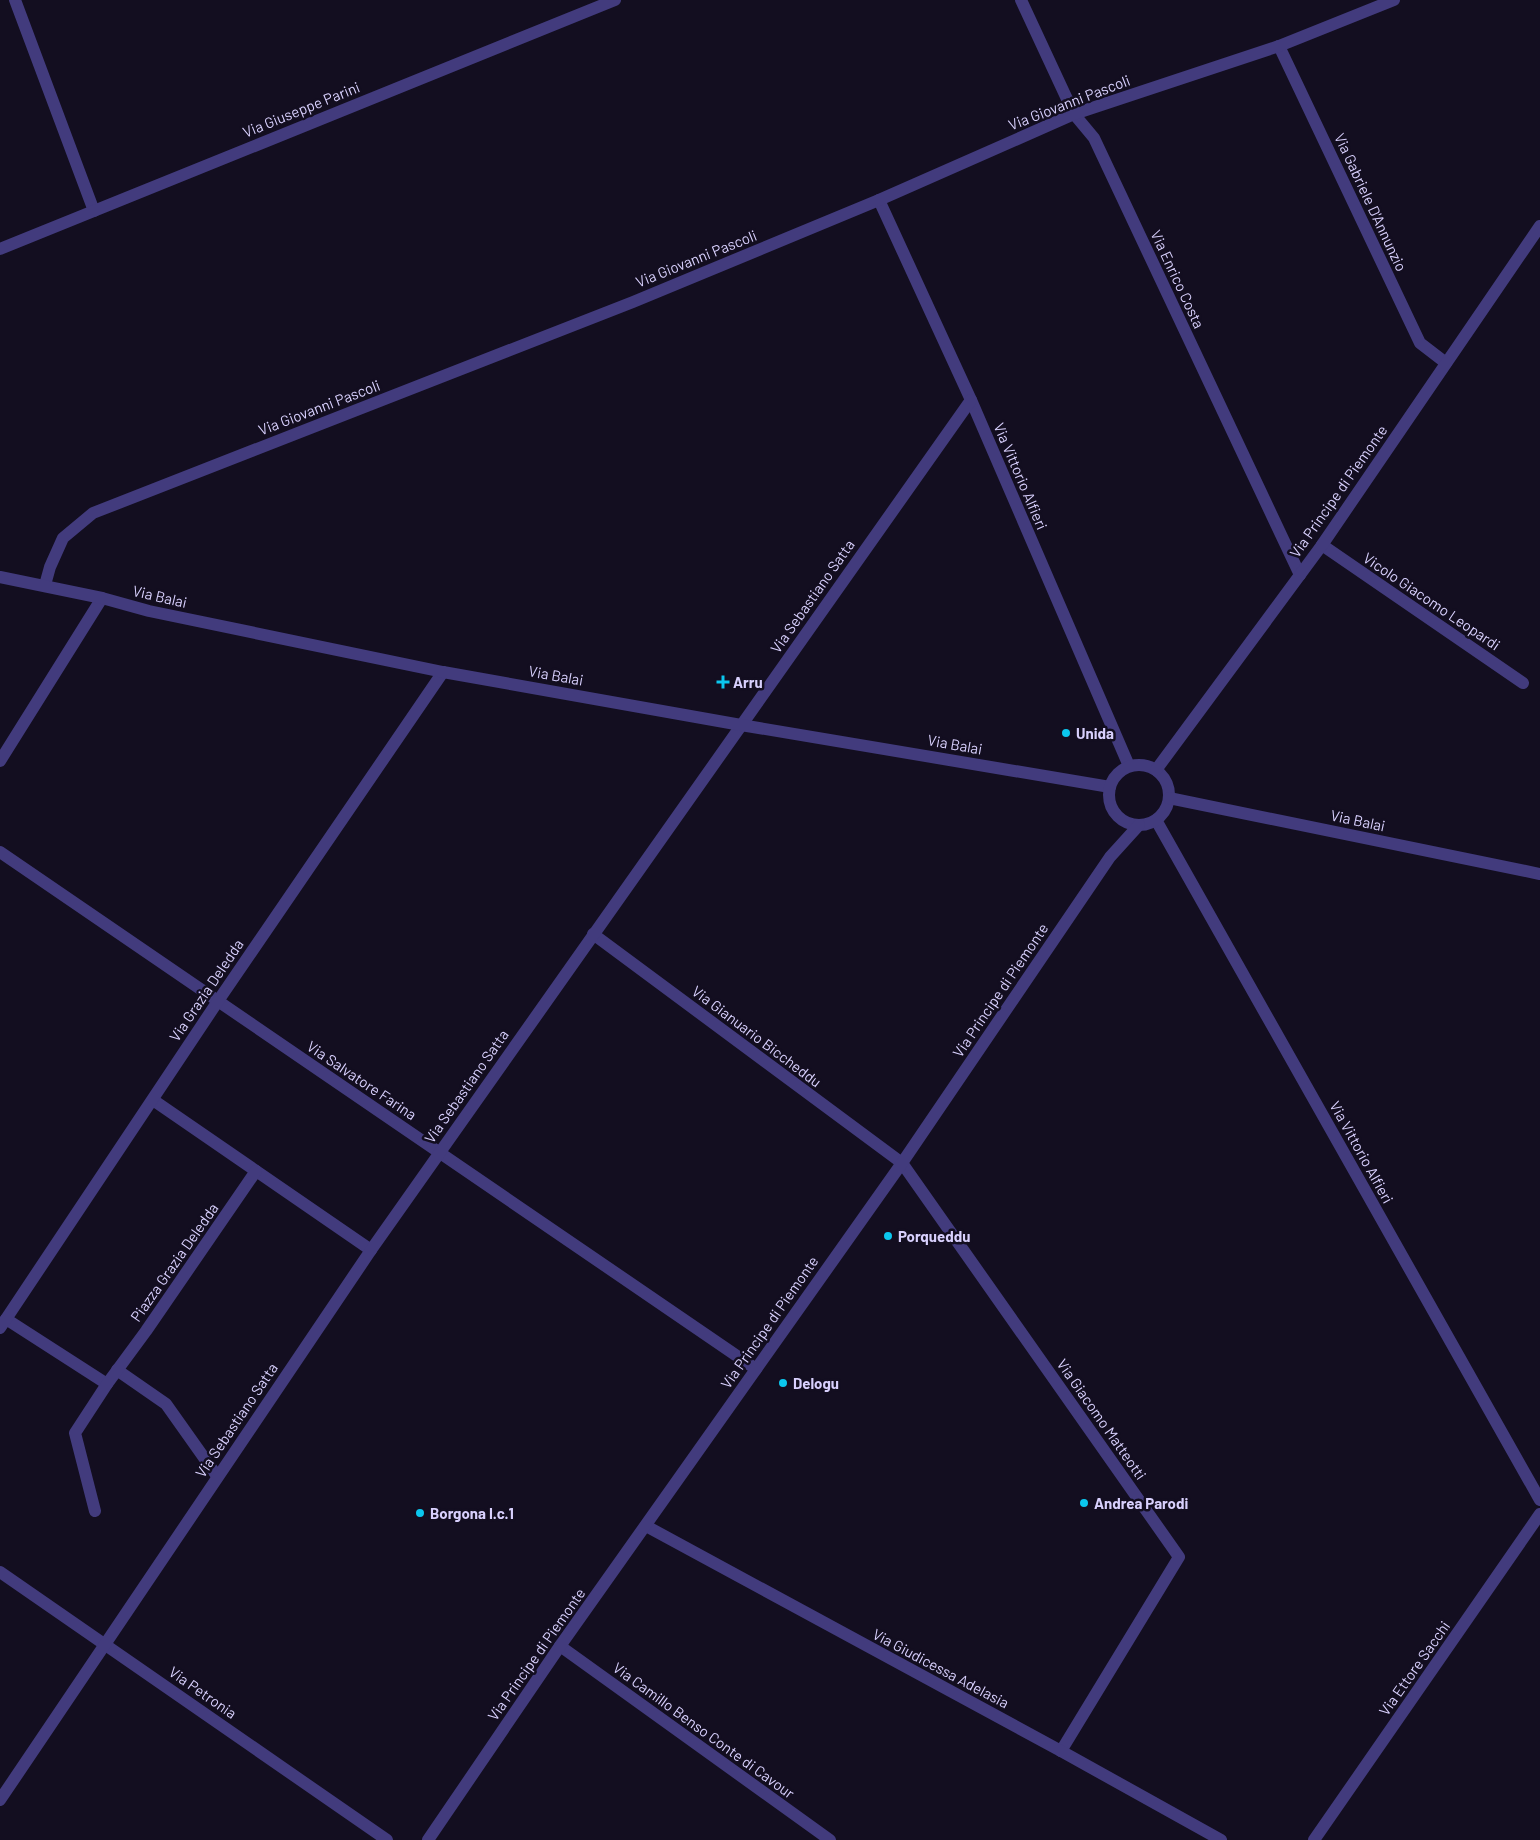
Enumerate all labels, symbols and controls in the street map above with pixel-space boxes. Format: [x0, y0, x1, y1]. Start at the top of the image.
street label: Via Giovanni Pascoli [1006, 71, 1132, 133]
street label: Via Giuseppe Parini [240, 77, 362, 141]
street label: Via Gabriele D'Annunzio [1331, 130, 1411, 274]
street label: Via Giovanni Pascoli [633, 226, 759, 290]
street label: Via Enrico Costa [1147, 227, 1209, 331]
street label: Via Giovanni Pascoli [256, 376, 382, 438]
street label: Via Vittorio Alfieri [990, 420, 1052, 532]
street label: Via Principe di Piemonte [1285, 421, 1391, 561]
street label: Via Sebastiano Satta [766, 536, 858, 656]
street label: Vicolo Giacomo Leopardi [1360, 548, 1504, 654]
street label: Via Balai [131, 581, 189, 611]
street label: Via Balai [527, 661, 585, 689]
place label: Arru [733, 673, 763, 691]
marker: Arru [717, 676, 729, 688]
place label: Unida [1076, 724, 1114, 742]
marker: Unida [1060, 727, 1072, 739]
street label: Via Balai [926, 730, 984, 758]
street label: Via Balai [1329, 805, 1387, 835]
street label: Via Principe di Piemonte [948, 920, 1052, 1060]
street label: Via Grazia Deledda [165, 935, 247, 1045]
street label: Via Gianuario Biccheddu [689, 981, 825, 1091]
street label: Via Sebastiano Satta [420, 1026, 512, 1146]
street label: Via Salvatore Farina [304, 1037, 420, 1123]
street label: Via Vittorio Alfieri [1326, 1098, 1398, 1206]
street label: Piazza Grazia Deledda [126, 1199, 222, 1325]
place label: Porqueddu [898, 1227, 970, 1245]
marker: Porqueddu [882, 1230, 894, 1242]
street label: Via Principe di Piemonte [716, 1252, 822, 1392]
street label: Via Giacomo Matteotti [1054, 1355, 1150, 1483]
street label: Via Sebastiano Satta [191, 1359, 281, 1481]
place label: Delogu [793, 1374, 839, 1392]
marker: Delogu [777, 1377, 789, 1389]
place label: Andrea Parodi [1094, 1494, 1188, 1512]
marker: Andrea Parodi [1078, 1497, 1090, 1509]
place label: Borgona I.c.1 [430, 1504, 514, 1522]
marker: Borgona I.c.1 [414, 1507, 426, 1519]
street label: Via Principe di Piemonte [483, 1584, 589, 1724]
street label: Via Ettore Sacchi [1375, 1617, 1453, 1719]
street label: Via Giudicessa Adelasia [870, 1624, 1012, 1712]
street label: Via Camillo Benso Conte di Cavour [610, 1658, 799, 1802]
street label: Via Petronia [166, 1662, 240, 1722]

